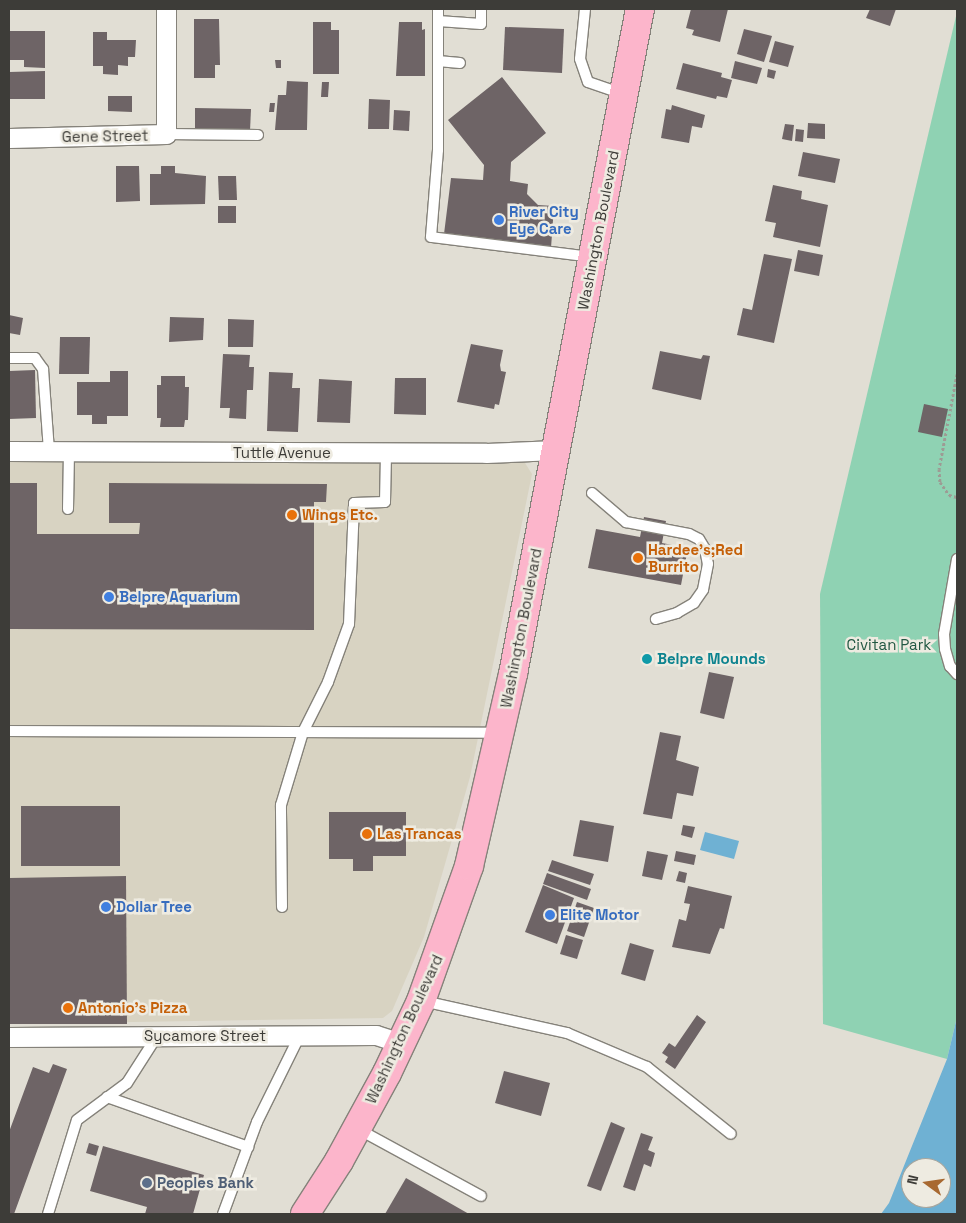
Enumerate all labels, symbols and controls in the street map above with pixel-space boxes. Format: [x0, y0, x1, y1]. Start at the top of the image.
street label: Gene Street [62, 126, 148, 146]
street label: Washington Boulevard [574, 149, 622, 311]
place label: River City Eye Care [509, 202, 579, 237]
marker: River City Eye Care [493, 214, 505, 226]
street label: Tuttle Avenue [233, 444, 331, 462]
place label: Wings Etc. [302, 506, 378, 524]
marker: Wings Etc. [286, 509, 298, 521]
place label: Hardee’s;Red Burrito [648, 540, 743, 575]
street label: Washington Boulevard [497, 547, 545, 709]
marker: Hardee’s;Red Burrito [632, 552, 644, 564]
place label: Belpre Aquarium [119, 588, 238, 606]
marker: Belpre Aquarium [103, 591, 115, 603]
park label: Civitan Park [847, 636, 931, 654]
place label: Belpre Mounds [657, 650, 766, 668]
marker: Belpre Mounds [641, 653, 653, 665]
place label: Las Trancas [377, 825, 462, 843]
marker: Las Trancas [361, 828, 373, 840]
place label: Dollar Tree [116, 898, 192, 916]
marker: Dollar Tree [100, 901, 112, 913]
place label: Elite Motor [560, 906, 639, 924]
marker: Elite Motor [544, 909, 556, 921]
street label: Washington Boulevard [362, 952, 446, 1106]
place label: Antonio's Pizza [78, 999, 188, 1017]
marker: Antonio's Pizza [62, 1002, 74, 1014]
street label: Sycamore Street [144, 1027, 266, 1045]
north arrow [901, 1158, 951, 1208]
text: N [903, 1173, 922, 1186]
place label: Peoples Bank [157, 1174, 254, 1192]
marker: Peoples Bank [141, 1177, 153, 1189]

